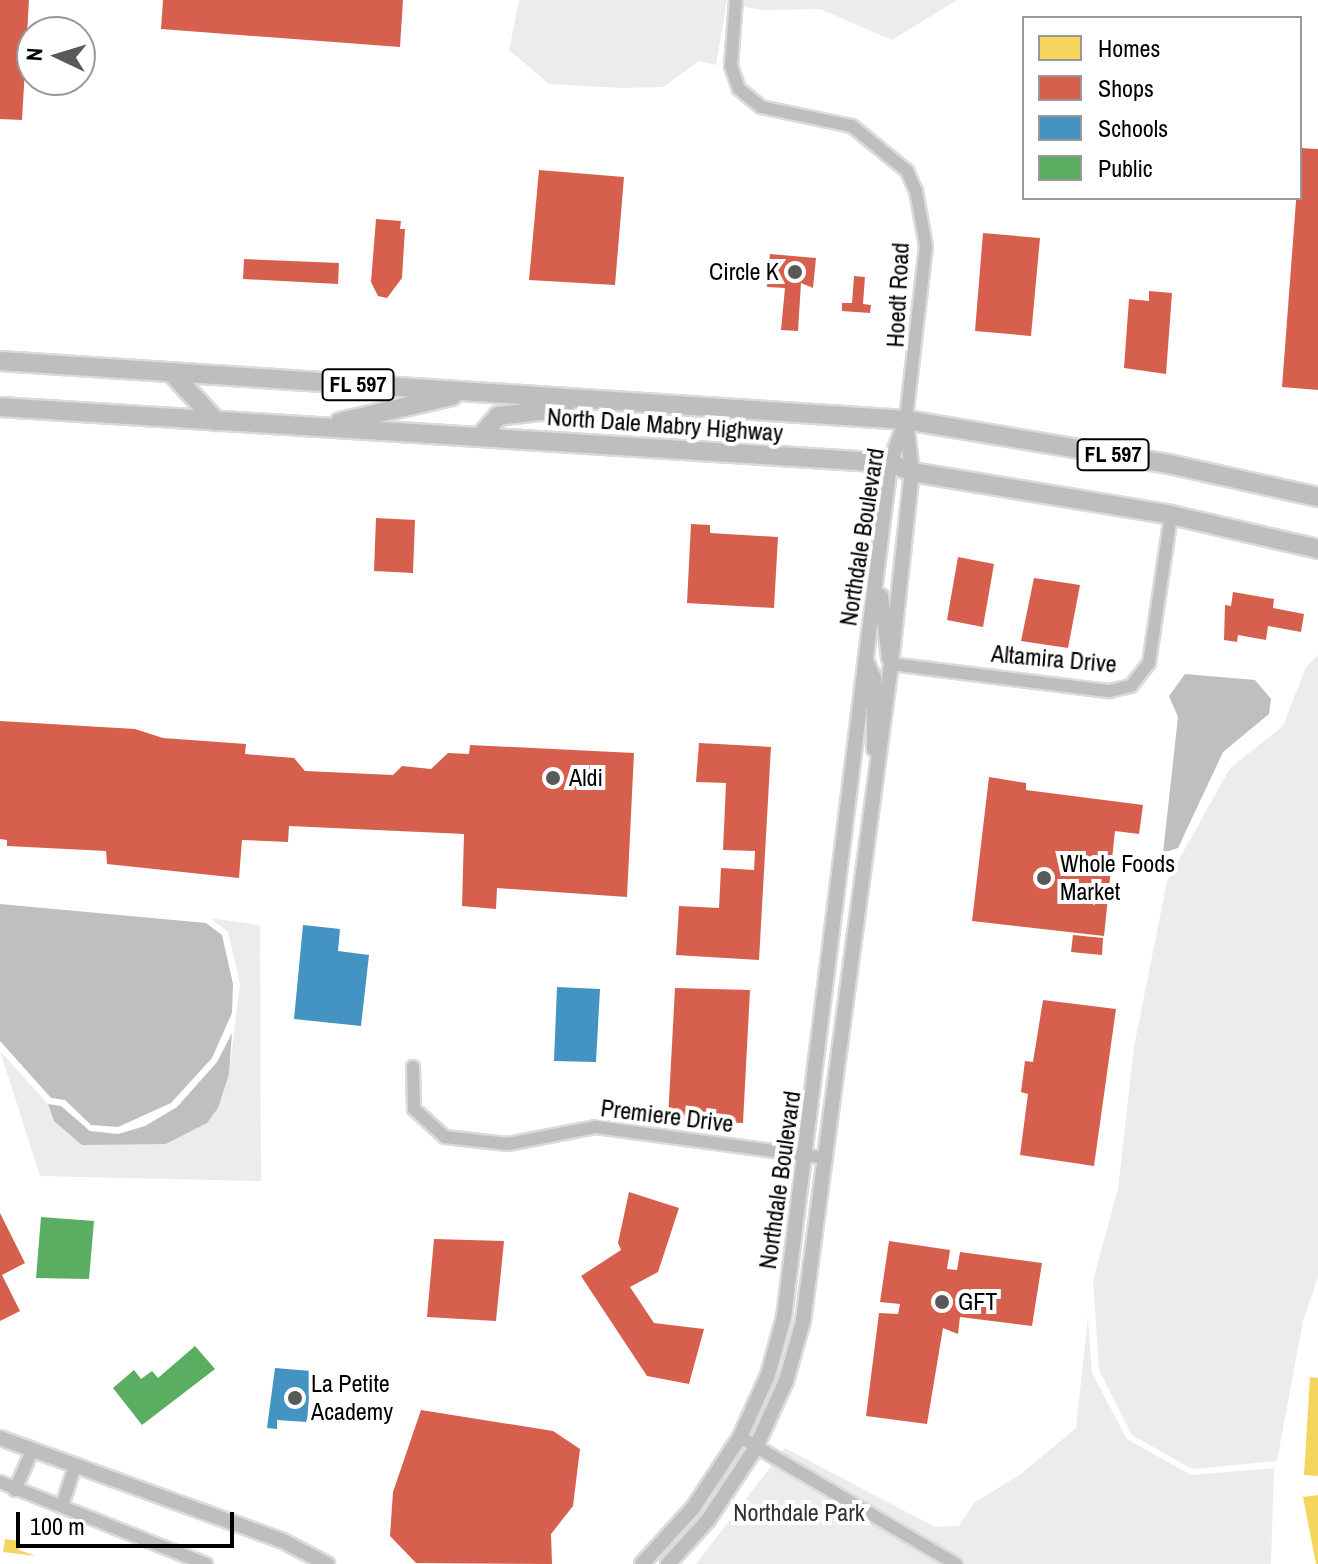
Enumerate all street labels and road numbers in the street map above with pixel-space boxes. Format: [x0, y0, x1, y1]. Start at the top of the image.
street label: Hoedt Road [881, 242, 915, 348]
road number: FL 597 [320, 367, 396, 403]
street label: North Dale Mabry Highway [546, 402, 784, 448]
road number: FL 597 [1075, 437, 1151, 473]
street label: Northdale Boulevard [834, 446, 890, 628]
street label: Altamira Drive [990, 639, 1118, 679]
street label: Northdale Boulevard [753, 1089, 807, 1271]
street label: Premiere Drive [599, 1094, 735, 1138]

